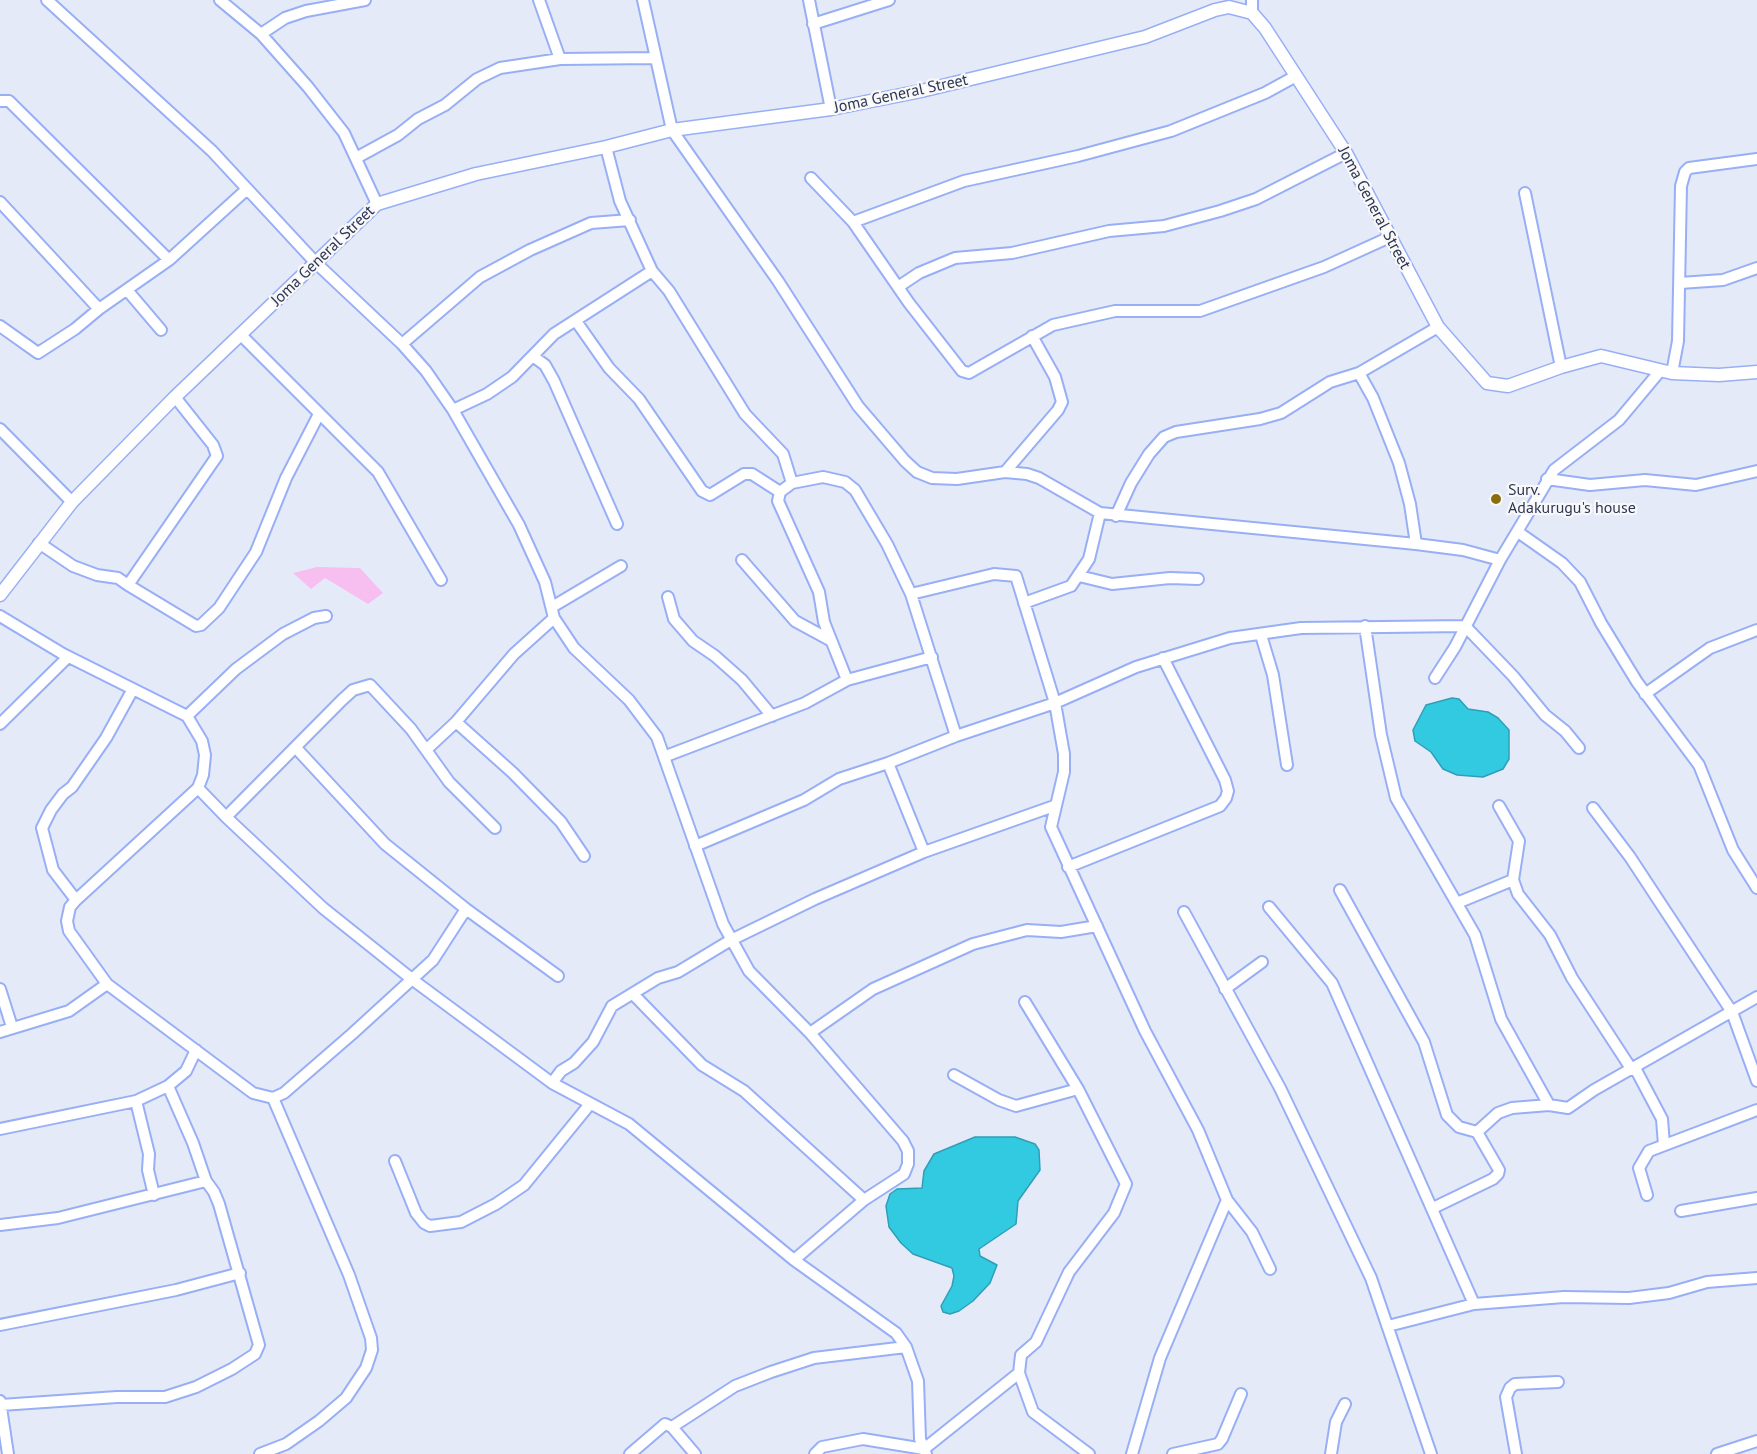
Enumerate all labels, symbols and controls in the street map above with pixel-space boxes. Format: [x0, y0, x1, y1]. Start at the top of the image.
street label: Joma General Street [832, 70, 970, 118]
street label: Joma General Street [1334, 143, 1414, 273]
street label: Joma General Street [267, 202, 379, 310]
place label: Surv. Adakurugu's house [1508, 480, 1636, 518]
marker: Surv. Adakurugu's house [1489, 492, 1503, 506]

